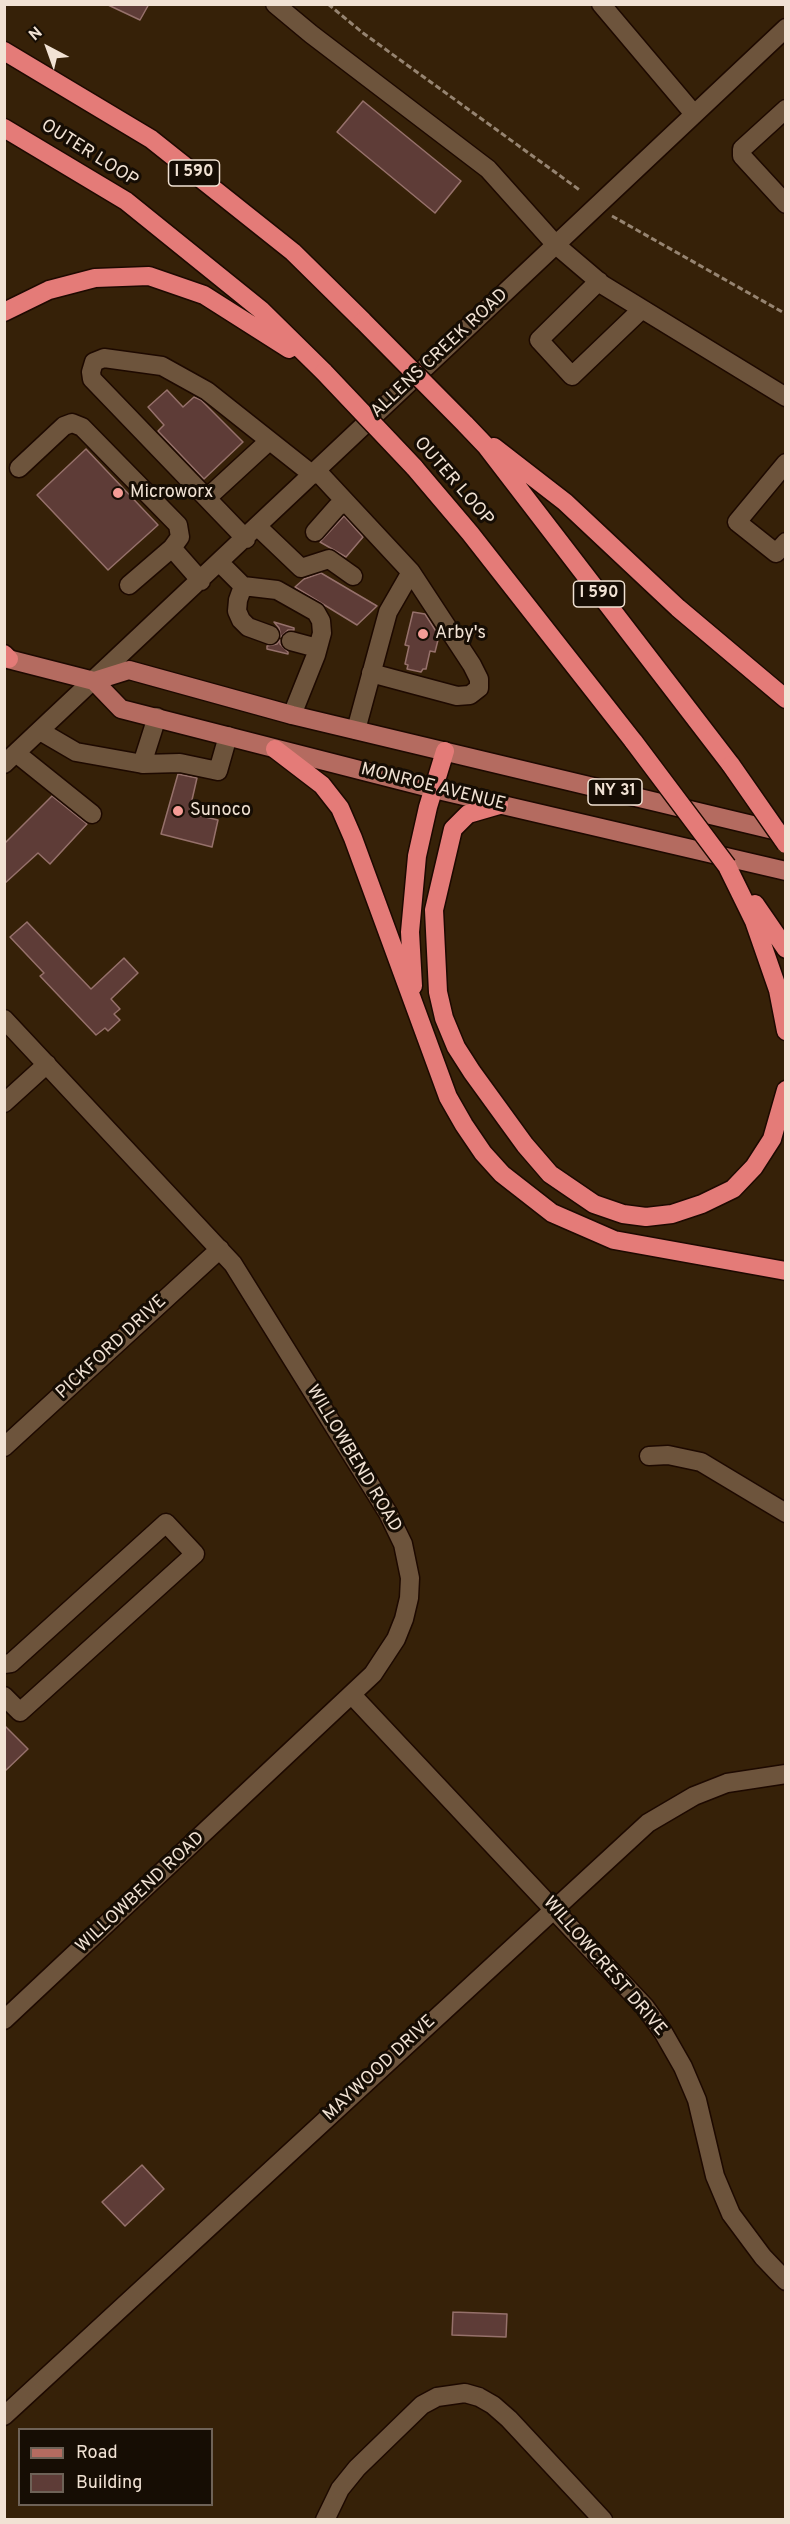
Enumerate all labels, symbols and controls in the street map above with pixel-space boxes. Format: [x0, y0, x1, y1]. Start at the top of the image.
north arrow [18, 18, 78, 78]
text: N [25, 23, 47, 46]
street label: OUTER LOOP [36, 116, 142, 192]
road number: I 590 [168, 160, 220, 186]
street label: ALLENS CREEK ROAD [367, 285, 513, 423]
street label: OUTER LOOP [409, 433, 497, 531]
place label: Microworx [130, 482, 213, 504]
marker: Microworx [111, 486, 125, 500]
road number: I 590 [574, 581, 624, 607]
place label: Arby's [435, 623, 486, 645]
marker: Arby's [416, 627, 430, 641]
street label: MONROE AVENUE [358, 760, 508, 816]
road number: NY 31 [588, 779, 642, 805]
place label: Sunoco [190, 800, 251, 822]
marker: Sunoco [171, 804, 185, 818]
street label: PICKFORD DRIVE [52, 1291, 172, 1405]
street label: WILLOWBEND ROAD [301, 1382, 405, 1536]
street label: WILLOWBEND ROAD [72, 1828, 210, 1958]
street label: WILLOWCREST DRIVE [538, 1893, 670, 2041]
street label: MAYWOOD DRIVE [319, 2012, 441, 2126]
legend [18, 2428, 213, 2506]
text: Road [76, 2442, 118, 2465]
text: Building [76, 2472, 142, 2495]

